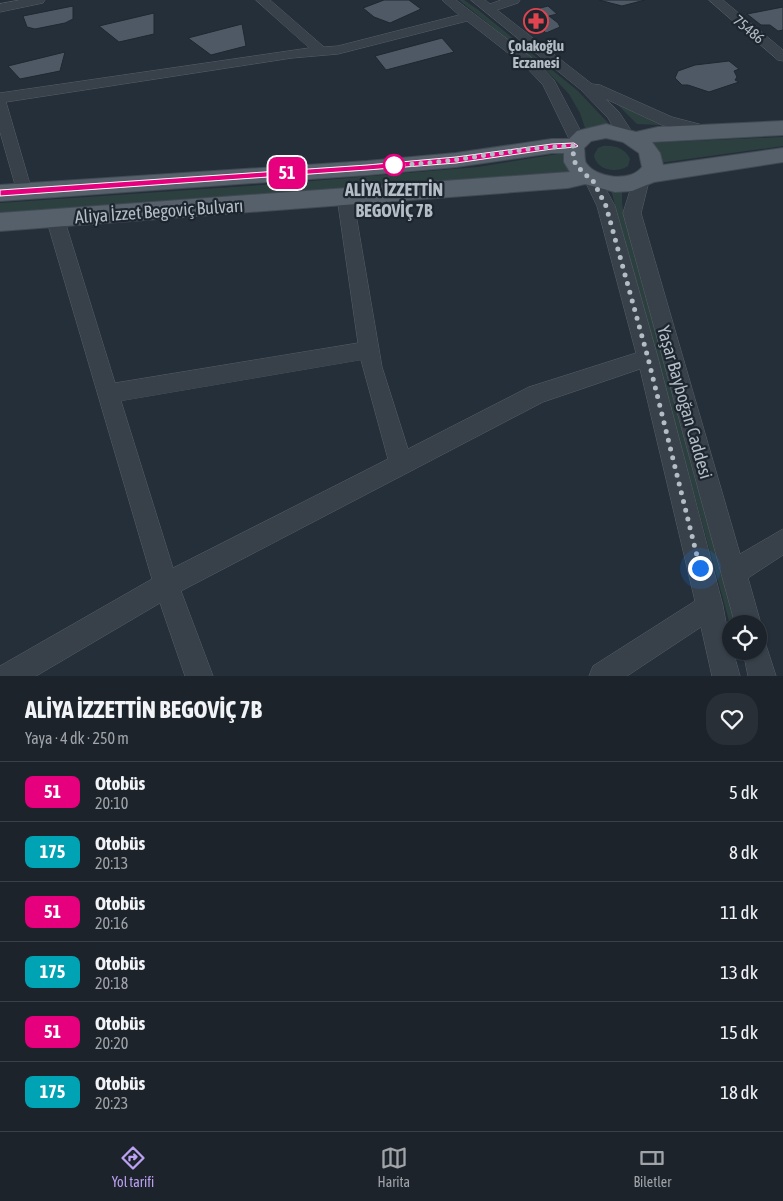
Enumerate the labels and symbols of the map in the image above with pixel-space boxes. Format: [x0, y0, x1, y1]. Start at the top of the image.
pharmacy icon: Çolakoğlu Eczanesi [523, 8, 549, 34]
street label: 75486 [730, 11, 768, 47]
place label: Çolakoğlu Eczanesi [508, 37, 564, 71]
marker: ALİYA İZZETTİN BEGOVİÇ 7B [383, 154, 405, 176]
line badge: 51 [264, 157, 310, 189]
place label: ALİYA İZZETTİN BEGOVİÇ 7B [344, 179, 443, 221]
street label: Aliya İzzet Begoviç Bulvarı [74, 195, 244, 227]
street label: Yaşar Bayboğan Caddesi [653, 323, 717, 481]
your location [688, 556, 713, 581]

